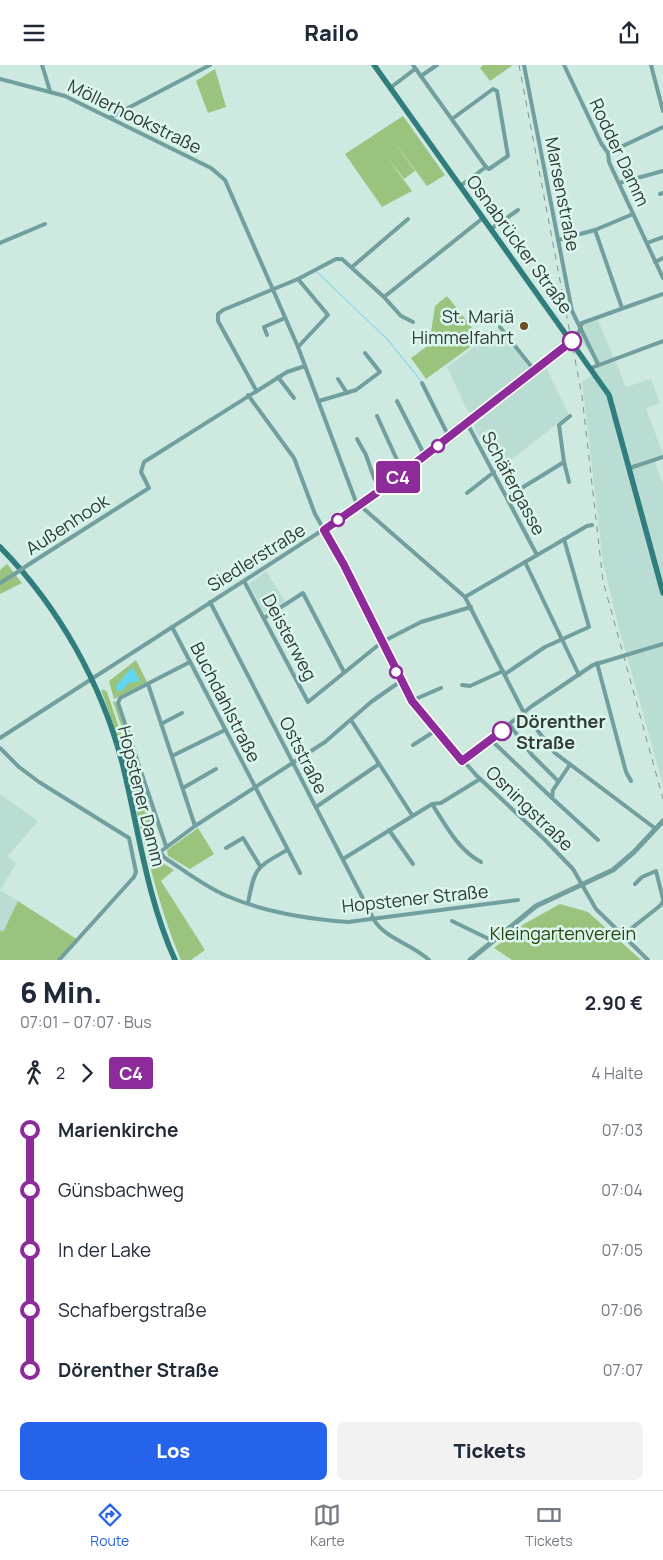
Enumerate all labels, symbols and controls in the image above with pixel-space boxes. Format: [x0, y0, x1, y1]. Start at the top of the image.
text: Railo [304, 18, 359, 48]
icon: menu [20, 19, 48, 47]
icon: share [615, 19, 643, 47]
street label: Möllerhookstraße [64, 73, 206, 159]
street label: Rodder Damm [584, 94, 656, 210]
street label: Marsenstraße [540, 135, 586, 253]
street label: Osnabrücker Straße [461, 170, 579, 318]
place label: St. Mariä Himmelfahrt [412, 304, 514, 349]
marker: St. Mariä Himmelfahrt [518, 320, 530, 332]
unlabelled marker [562, 331, 582, 351]
street label: Schäfergasse [477, 427, 551, 539]
unlabelled marker [431, 439, 445, 453]
line badge: C4 [376, 461, 420, 493]
text: C4 [386, 465, 410, 489]
street label: Außenhook [21, 488, 114, 560]
unlabelled marker [331, 513, 345, 527]
street label: Siedlerstraße [202, 517, 310, 597]
street label: Deisterweg [257, 590, 323, 684]
street label: Buchdahlstraße [185, 638, 267, 766]
unlabelled marker [389, 665, 403, 679]
place label: Dörenther Straße [516, 709, 606, 754]
street label: Oststraße [274, 712, 334, 798]
marker: Dörenther Straße [492, 721, 512, 741]
street label: Hopstener Damm [113, 723, 171, 869]
street label: Osningstraße [481, 760, 579, 856]
street label: Hopstener Straße [341, 878, 489, 918]
park label: Kleingartenverein [490, 921, 636, 945]
text: 6 Min. [20, 973, 102, 1011]
text: 2.90 € [585, 990, 643, 1016]
text: 07:01 – 07:07 · Bus [20, 1011, 152, 1033]
icon: walk [20, 1059, 48, 1087]
icon: forward [73, 1059, 101, 1087]
text: C4 [119, 1061, 143, 1085]
text: 2 [56, 1062, 65, 1084]
text: 4 Halte [591, 1062, 643, 1084]
text: Marienkirche [58, 1117, 178, 1143]
text: 07:03 [602, 1119, 643, 1141]
text: Günsbachweg [58, 1177, 184, 1203]
text: 07:04 [601, 1179, 643, 1201]
text: In der Lake [58, 1237, 151, 1263]
text: 07:05 [601, 1239, 643, 1261]
text: Schafbergstraße [58, 1297, 207, 1323]
text: 07:06 [601, 1299, 643, 1321]
text: Dörenther Straße [58, 1357, 219, 1383]
text: 07:07 [603, 1359, 643, 1381]
button: Los [20, 1422, 327, 1480]
button: Tickets [337, 1422, 643, 1480]
tab: Route [90, 1501, 129, 1550]
tab: Karte [310, 1501, 345, 1550]
tab: Tickets [525, 1501, 573, 1550]

